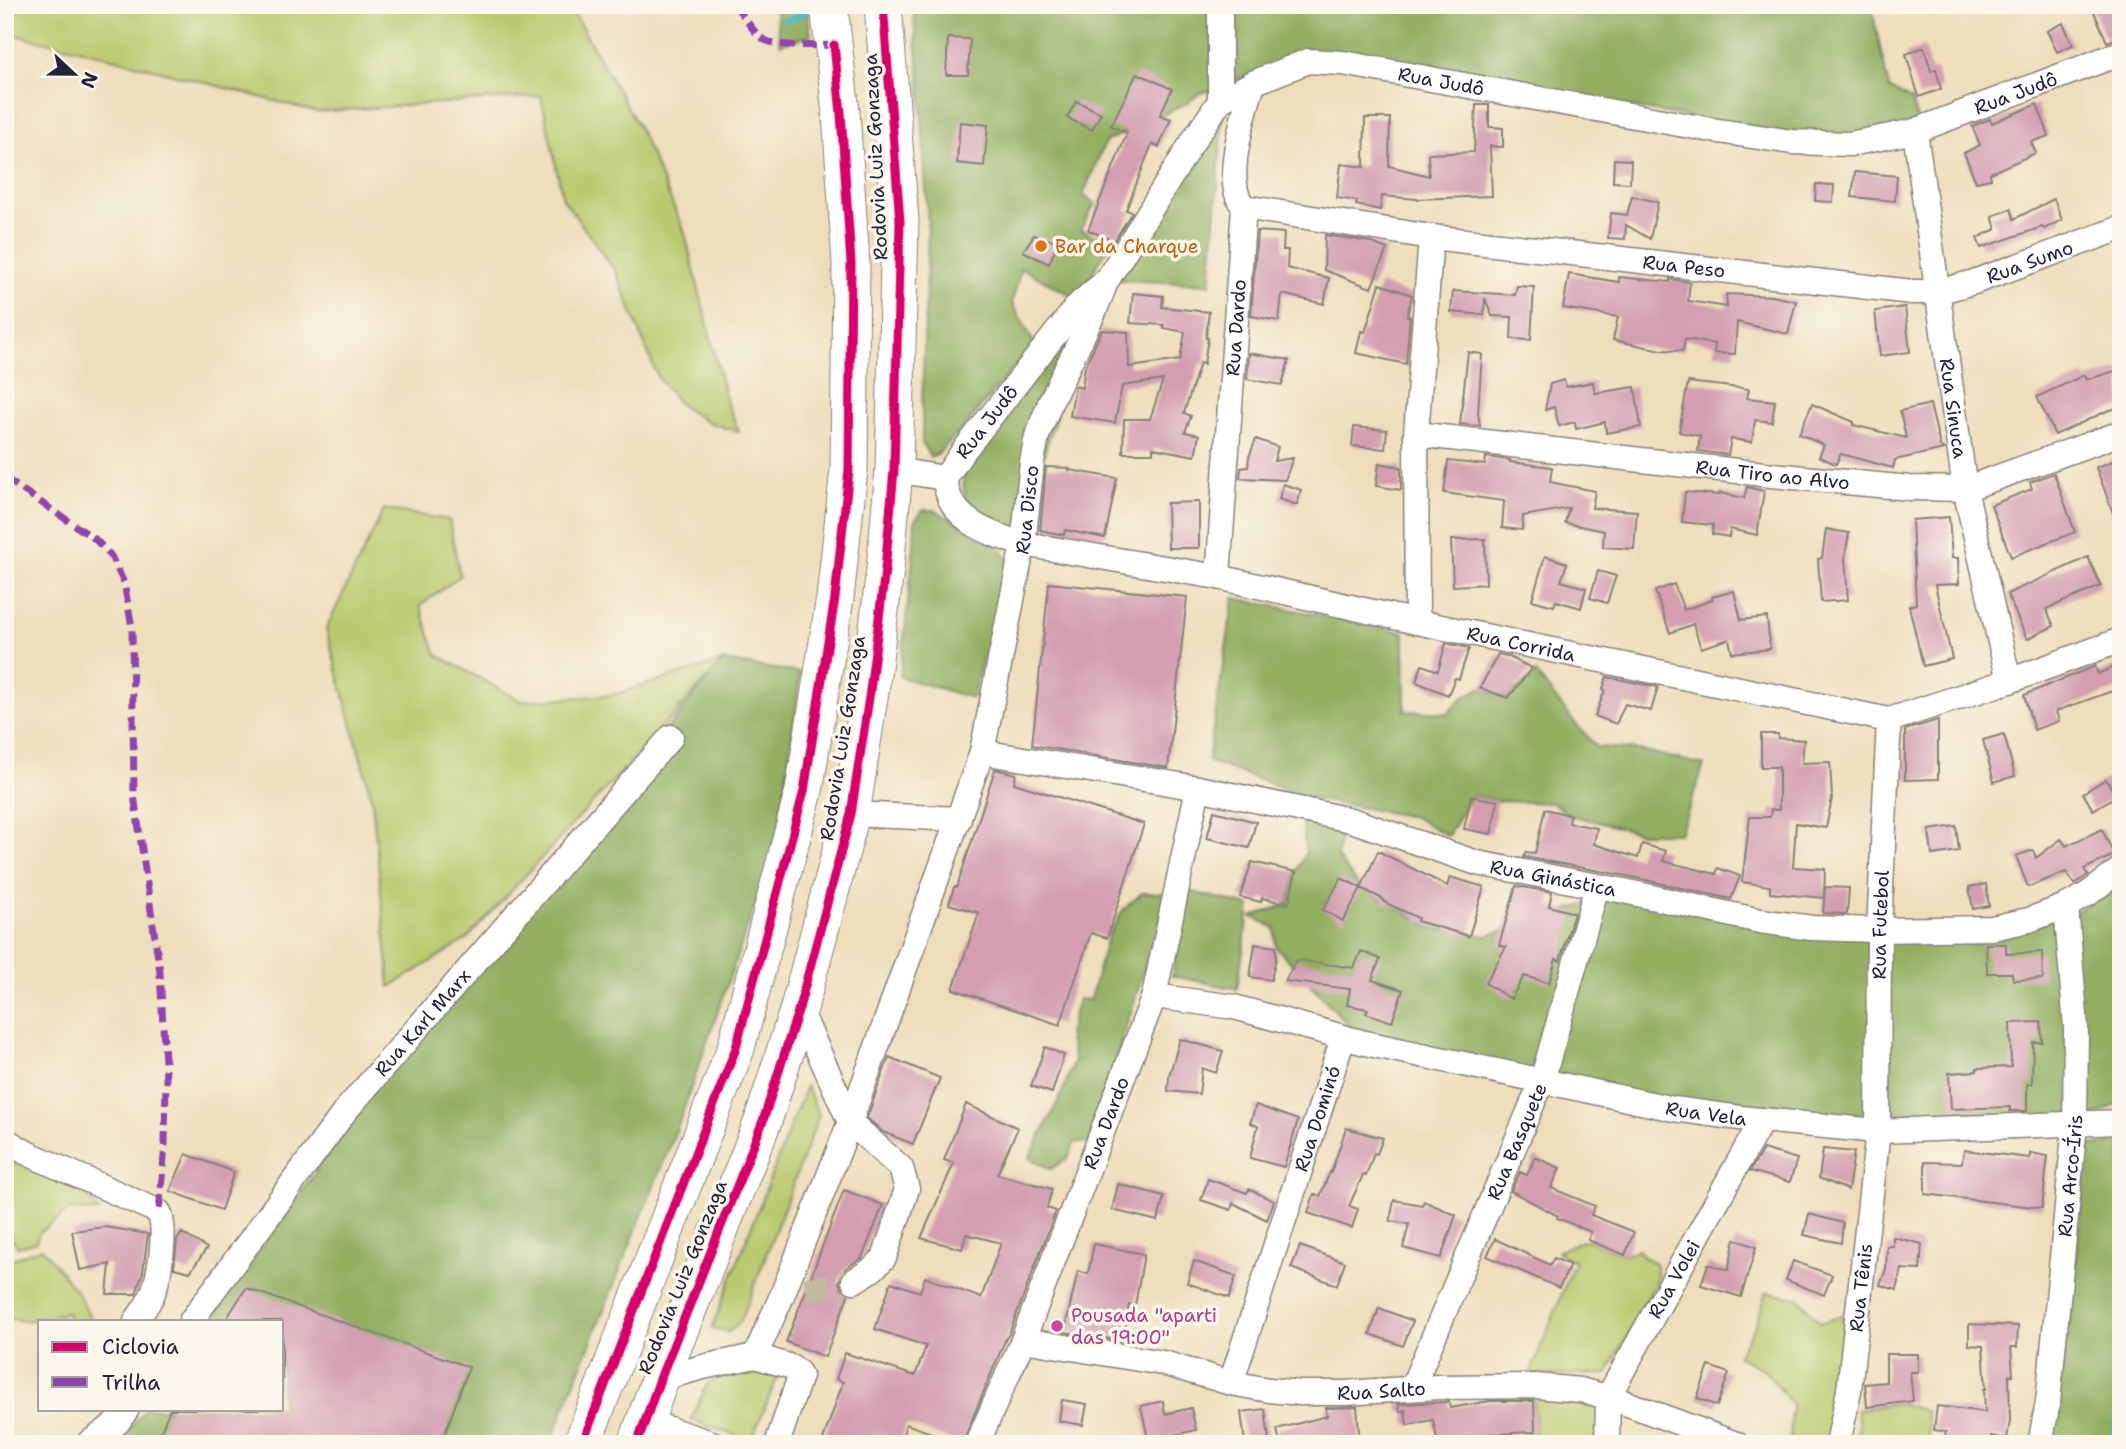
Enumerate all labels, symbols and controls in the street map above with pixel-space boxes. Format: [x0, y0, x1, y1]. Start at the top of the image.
north arrow [38, 38, 108, 108]
street label: Rodovia Luiz Gonzaga [858, 53, 893, 261]
street label: Rua Judô [1396, 61, 1486, 101]
street label: Rua Judô [1971, 66, 2061, 120]
text: N [75, 69, 104, 92]
place label: Bar da Charque [1055, 234, 1198, 259]
street label: Rua Sumo [1983, 235, 2077, 289]
marker: Bar da Charque [1033, 238, 1049, 254]
street label: Rua Peso [1641, 249, 1727, 284]
street label: Rua Dardo [1220, 278, 1252, 377]
street label: Rua Sinuca [1934, 357, 1973, 460]
street label: Rua Judô [950, 380, 1024, 464]
street label: Rua Tiro ao Alvo [1694, 454, 1851, 495]
street label: Rua Disco [1009, 464, 1045, 556]
street label: Rua Corrida [1465, 621, 1578, 668]
street label: Rodovia Luiz Gonzaga [814, 634, 871, 842]
street label: Rua Ginástica [1488, 854, 1618, 902]
street label: Rua Futebol [1867, 869, 1895, 980]
street label: Rua Karl Marx [369, 964, 476, 1082]
street label: Rua Dominó [1288, 1063, 1346, 1175]
street label: Rua Dardo [1077, 1073, 1135, 1173]
street label: Rua Basquete [1481, 1079, 1553, 1204]
street label: Rua Vela [1663, 1096, 1748, 1132]
street label: Rua Arco-Íris [2052, 1115, 2088, 1238]
street label: Rodovia Luiz Gonzaga [632, 1176, 733, 1378]
street label: Rua Volei [1642, 1236, 1706, 1323]
street label: Rua Tênis [1844, 1242, 1878, 1333]
place label: Pousada "aparti das 19:00" [1071, 1303, 1217, 1350]
marker: Pousada "aparti das 19:00" [1049, 1318, 1065, 1334]
legend [38, 1320, 284, 1410]
text: Ciclovia [102, 1333, 179, 1361]
text: Trilha [102, 1369, 160, 1397]
street label: Rua Salto [1337, 1376, 1426, 1406]

